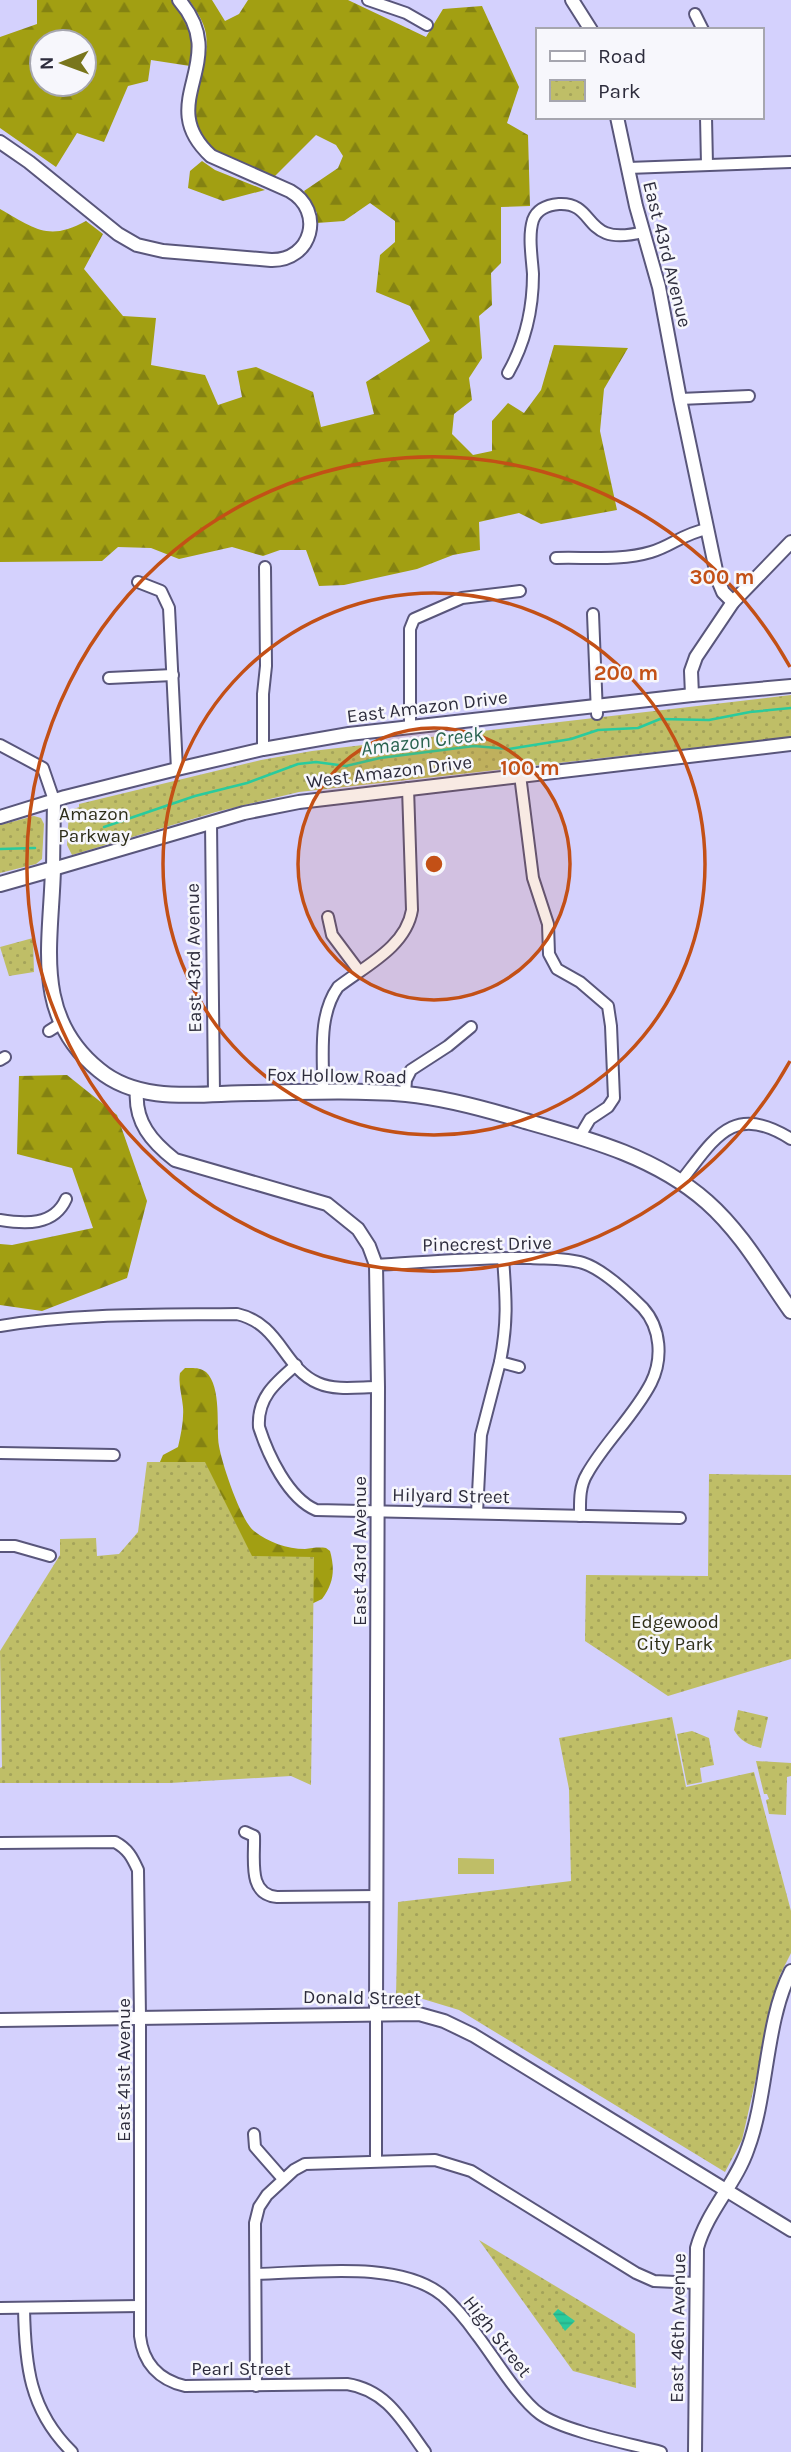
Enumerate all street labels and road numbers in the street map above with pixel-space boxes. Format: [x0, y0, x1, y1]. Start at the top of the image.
street label: East 43rd Avenue [638, 179, 696, 330]
street label: East Amazon Drive [346, 686, 509, 728]
street label: West Amazon Drive [305, 751, 473, 793]
street label: East 43rd Avenue [182, 883, 206, 1033]
street label: Fox Hollow Road [267, 1064, 407, 1088]
street label: Pinecrest Drive [422, 1232, 552, 1256]
street label: East 43rd Avenue [349, 1476, 371, 1626]
street label: Hilyard Street [392, 1484, 510, 1508]
street label: Donald Street [303, 1986, 421, 2010]
street label: East 41st Avenue [113, 1998, 135, 2142]
street label: East 46th Avenue [666, 2253, 690, 2403]
street label: High Street [459, 2292, 536, 2382]
street label: Pearl Street [191, 2358, 291, 2380]

